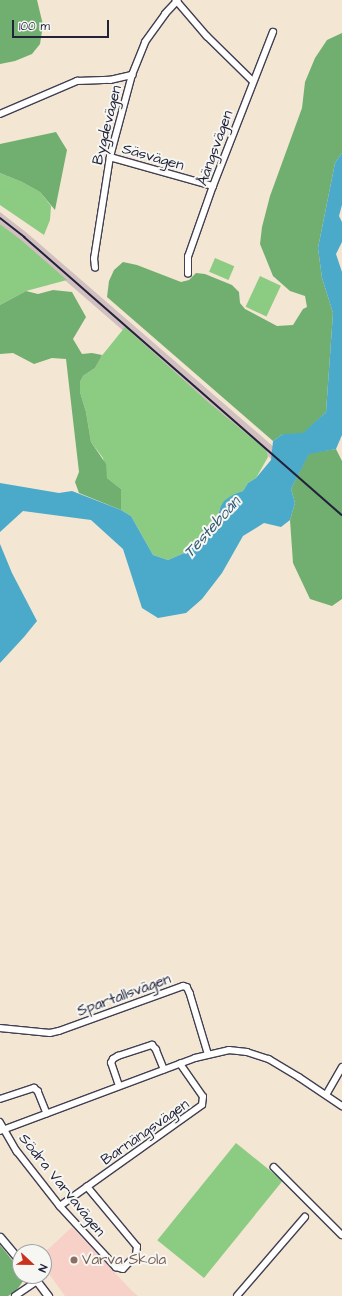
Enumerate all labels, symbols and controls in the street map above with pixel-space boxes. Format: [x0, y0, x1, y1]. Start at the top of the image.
scale bar [14, 12, 111, 38]
text: 100 m [19, 18, 50, 35]
street label: Bygdevägen [88, 83, 126, 167]
street label: Åängsvägen [193, 108, 237, 188]
street label: Säsvägen [120, 140, 186, 174]
water label: Testeboån [179, 492, 245, 562]
street label: Spartallsvägen [75, 970, 173, 1020]
street label: Barnängsvägen [98, 1095, 192, 1169]
street label: Södra Varvavägen [15, 1130, 109, 1240]
north arrow [12, 1244, 52, 1284]
place label: Varva Skola [82, 1251, 166, 1269]
marker: Varva Skola [69, 1255, 79, 1265]
text: N [34, 1262, 51, 1274]

